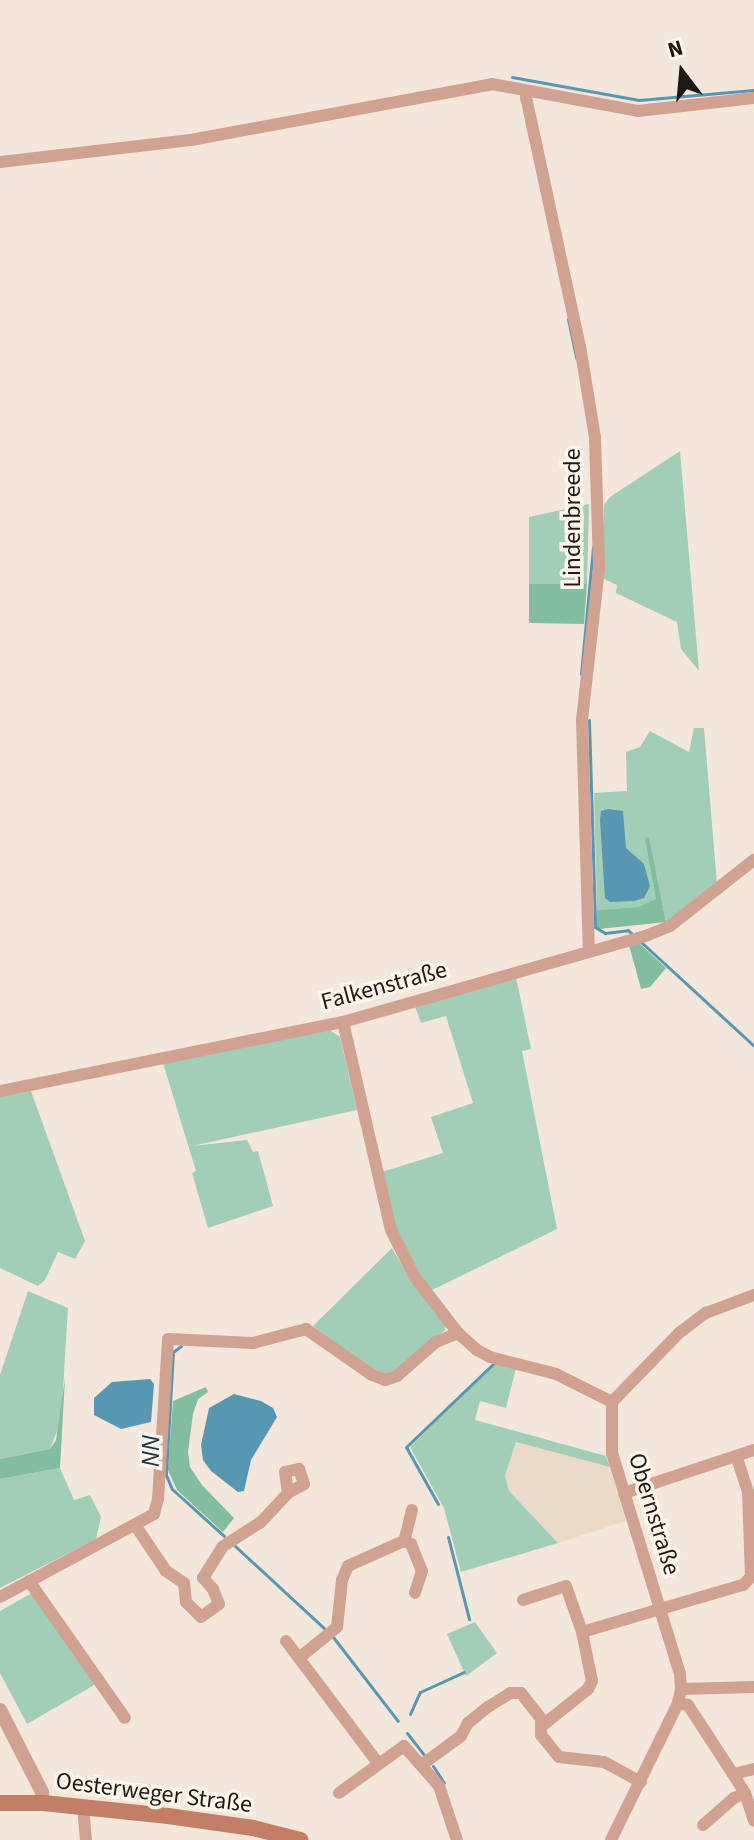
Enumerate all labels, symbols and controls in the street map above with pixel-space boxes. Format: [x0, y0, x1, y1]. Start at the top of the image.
north arrow [642, 32, 722, 112]
text: N [664, 32, 687, 66]
street label: Lindenbreede [559, 448, 587, 588]
street label: Falkenstraße [318, 955, 450, 1017]
water label: NN [135, 1435, 167, 1467]
street label: Obernstraße [622, 1450, 686, 1578]
street label: Oesterweger Straße [54, 1767, 254, 1819]

